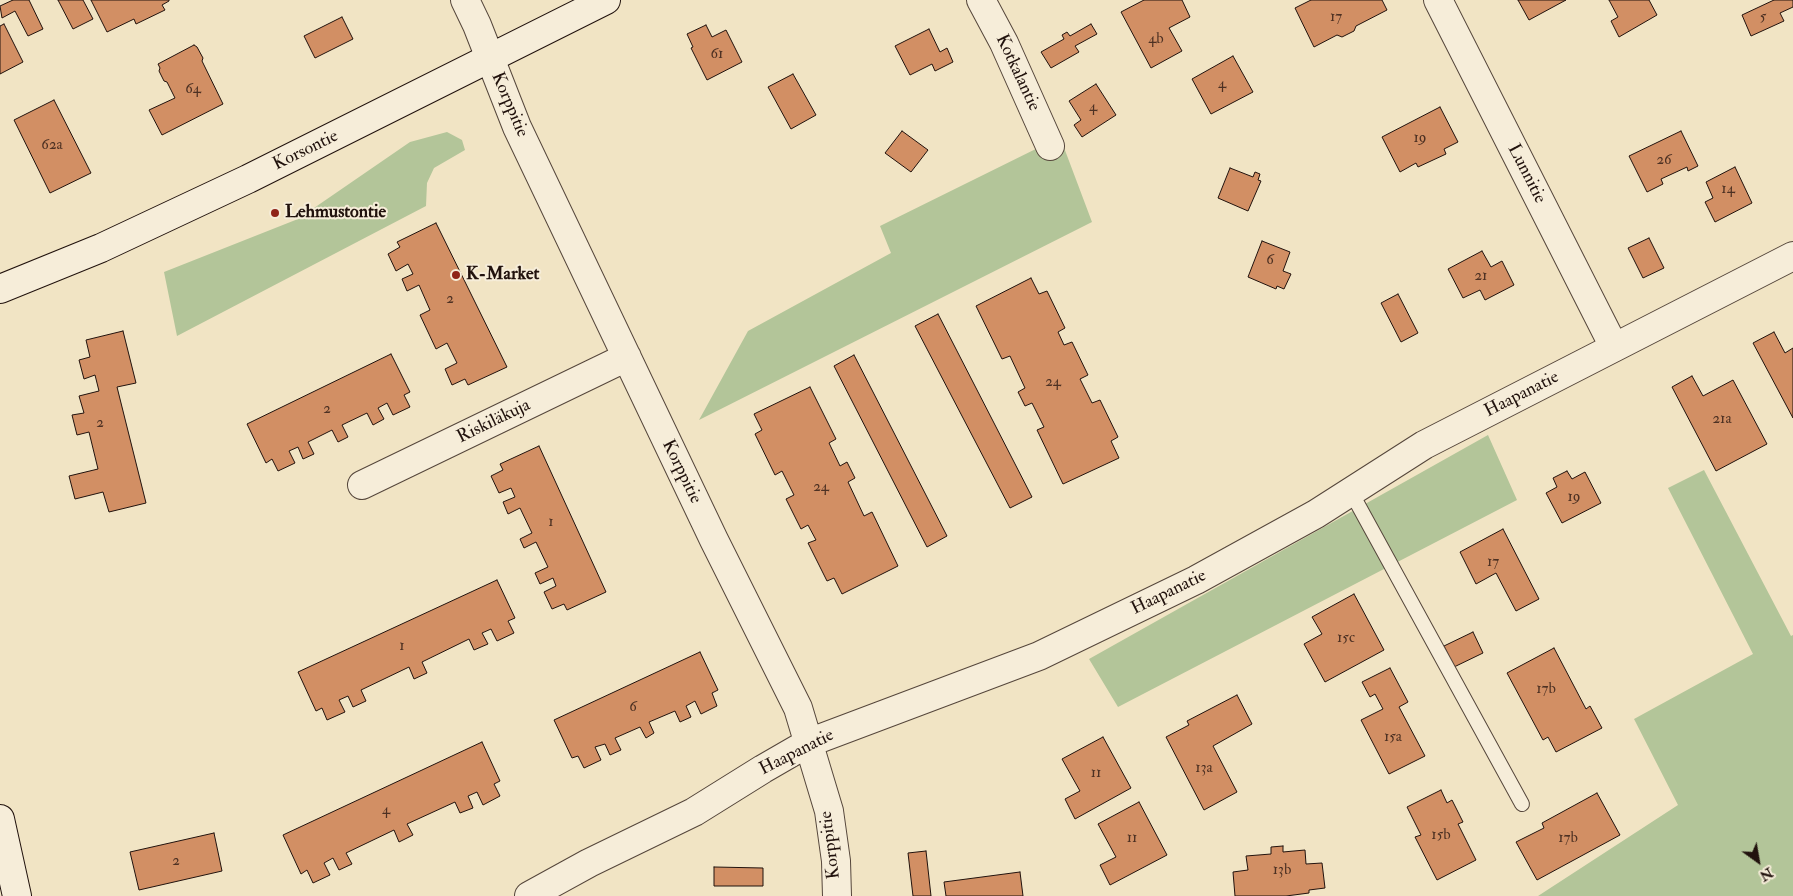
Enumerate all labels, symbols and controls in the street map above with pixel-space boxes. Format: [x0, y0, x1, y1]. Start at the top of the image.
house number: 17 [1330, 9, 1342, 27]
house number: 5 [1760, 9, 1766, 27]
street label: Kotkalantie [990, 31, 1044, 115]
house number: 4b [1148, 31, 1164, 49]
house number: 61 [711, 46, 723, 64]
street label: Korppitie [486, 69, 532, 141]
house number: 4 [1218, 76, 1226, 94]
house number: 64 [185, 81, 201, 99]
house number: 4 [1089, 99, 1097, 117]
street label: Korsontie [270, 126, 342, 176]
house number: 19 [1414, 130, 1426, 148]
house number: 62a [41, 137, 63, 155]
street label: Lunnitie [1502, 141, 1550, 207]
house number: 26 [1656, 152, 1672, 170]
house number: 14 [1721, 181, 1735, 199]
place label: Lehmustontie [285, 202, 386, 224]
marker: Lehmustontie [269, 207, 281, 219]
house number: 6 [1266, 252, 1274, 270]
place label: K-Market [466, 264, 539, 286]
house number: 21 [1475, 268, 1487, 286]
marker: K-Market [450, 269, 462, 281]
house number: 2 [446, 291, 454, 309]
street label: Haapanatie [1481, 367, 1563, 423]
house number: 24 [1045, 374, 1061, 392]
street label: Riskiläkuja [454, 395, 534, 449]
house number: 2 [323, 401, 331, 419]
house number: 21a [1712, 411, 1732, 429]
house number: 2 [96, 415, 104, 433]
street label: Korppitie [656, 436, 706, 508]
house number: 24 [813, 479, 829, 497]
house number: 19 [1568, 489, 1580, 507]
house number: 1 [548, 514, 554, 532]
house number: 17 [1487, 554, 1499, 572]
street label: Haapanatie [1128, 566, 1210, 620]
house number: 15c [1337, 630, 1355, 648]
house number: 1 [399, 638, 405, 656]
house number: 17b [1536, 681, 1556, 699]
house number: 6 [629, 699, 637, 717]
street label: Haapanatie [756, 725, 838, 781]
house number: 15a [1384, 729, 1402, 747]
house number: 13a [1195, 760, 1213, 778]
house number: 11 [1091, 765, 1101, 783]
house number: 4 [382, 802, 390, 820]
street label: Korppitie [816, 810, 846, 880]
house number: 15b [1431, 827, 1451, 845]
house number: 11 [1127, 830, 1137, 848]
house number: 17b [1558, 830, 1578, 848]
north arrow [1733, 836, 1783, 886]
house number: 2 [172, 853, 180, 871]
house number: 13b [1273, 862, 1291, 880]
text: N [1756, 864, 1776, 885]

